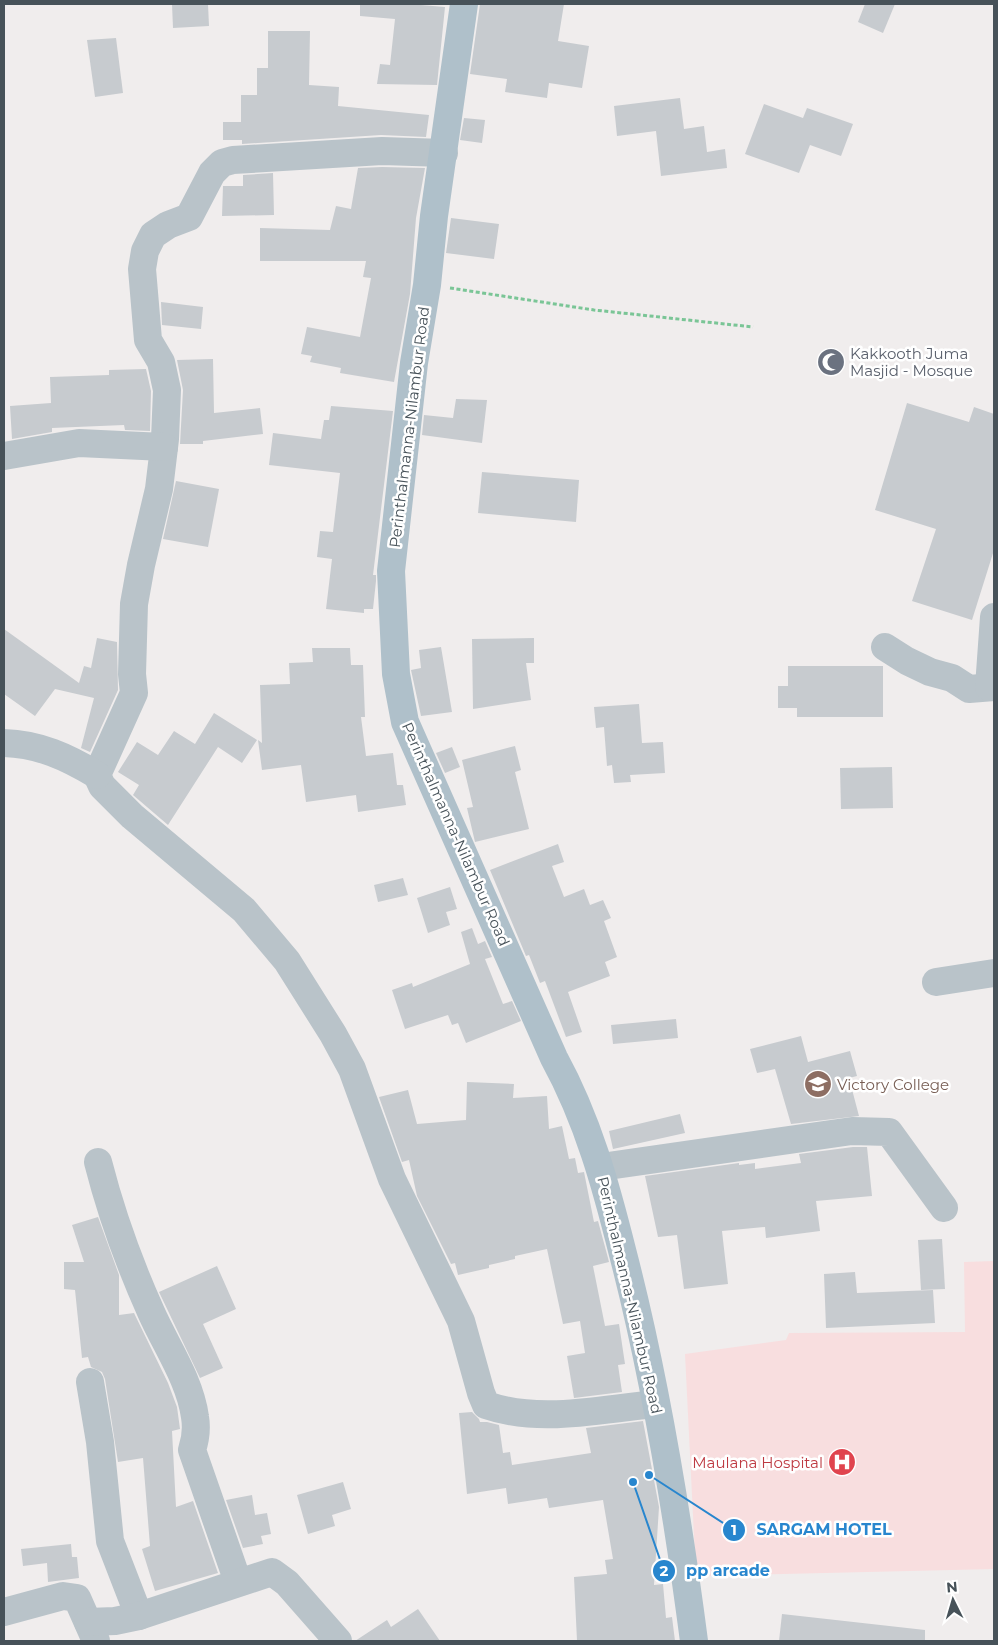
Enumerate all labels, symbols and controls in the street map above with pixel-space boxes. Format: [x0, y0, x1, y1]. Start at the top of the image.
street label: Perinthalmanna-Nilambur Road [385, 305, 433, 549]
place label: Kakkooth Juma Masjid - Mosque [850, 344, 973, 380]
mosque icon: Kakkooth Juma Masjid - Mosque [816, 347, 846, 377]
street label: Perinthalmanna-Nilambur Road [398, 719, 514, 949]
school or university icon: Victory College [803, 1069, 833, 1099]
place label: Victory College [837, 1075, 949, 1094]
street label: Perinthalmanna-Nilambur Road [593, 1175, 667, 1415]
hospital icon: Maulana Hospital [827, 1447, 857, 1477]
place label: Maulana Hospital [692, 1453, 823, 1472]
callout: SARGAM HOTEL [722, 1514, 902, 1545]
text: 1 [731, 1520, 737, 1539]
text: SARGAM HOTEL [756, 1520, 892, 1539]
callout: pp arcade [651, 1555, 780, 1586]
text: 2 [660, 1561, 669, 1580]
text: pp arcade [686, 1561, 770, 1580]
north arrow [928, 1575, 978, 1625]
text: N [945, 1578, 958, 1597]

